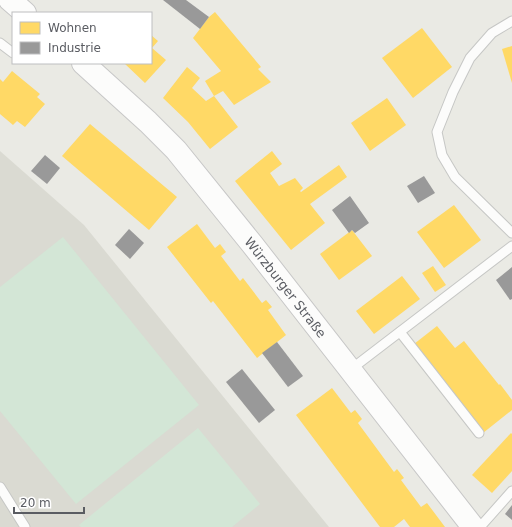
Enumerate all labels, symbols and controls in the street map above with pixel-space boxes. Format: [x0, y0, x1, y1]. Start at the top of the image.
legend [12, 12, 152, 64]
text: Wohnen [48, 21, 97, 35]
text: Industrie [48, 41, 101, 55]
street label: Würzburger Straße [242, 234, 329, 340]
scale bar [14, 489, 84, 515]
text: 20 m [20, 496, 51, 510]

